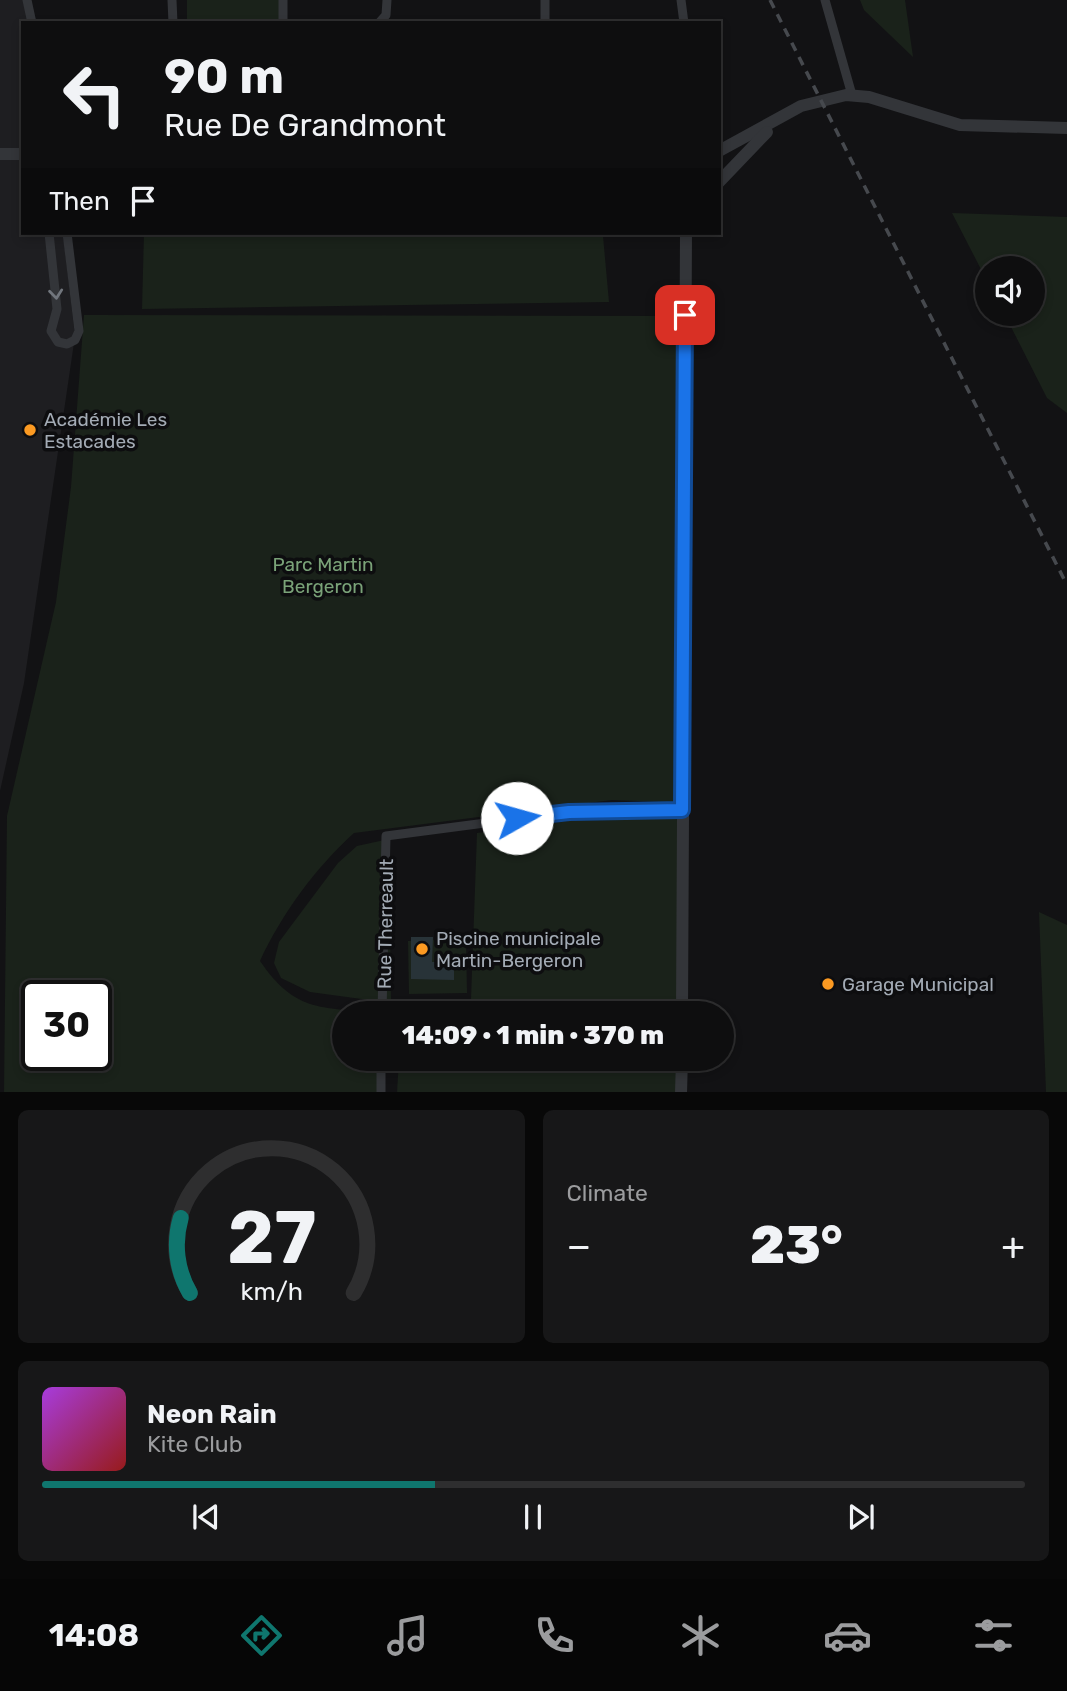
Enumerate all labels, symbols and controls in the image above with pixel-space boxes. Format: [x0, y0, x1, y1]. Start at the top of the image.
text: 90 m [164, 47, 284, 105]
icon: left [49, 49, 140, 140]
text: Rue De Grandmont [164, 106, 446, 144]
icon: arrive [124, 182, 162, 220]
text: Then [49, 186, 110, 217]
map controls [975, 256, 1045, 326]
button: sound [975, 256, 1045, 326]
pin [655, 285, 715, 345]
one-way arrow [48, 288, 63, 300]
icon: arrive [666, 296, 704, 334]
place label: Académie Les Estacades [44, 408, 167, 453]
marker: Académie Les Estacades [22, 422, 38, 438]
park label: Parc Martin Bergeron [272, 553, 374, 598]
position arrow [480, 781, 554, 855]
street label: Rue Therreault [373, 858, 398, 989]
place label: Piscine municipale Martin-Bergeron [436, 927, 601, 972]
marker: Piscine municipale Martin-Bergeron [414, 941, 430, 957]
place label: Garage Municipal [842, 973, 994, 996]
marker: Garage Municipal [820, 976, 836, 992]
speed limit sign: 30 [21, 980, 112, 1071]
text: 14:09 · 1 min · 370 m [402, 1020, 664, 1051]
text: Climate [567, 1179, 648, 1207]
text: 27 [227, 1195, 316, 1281]
text: 23° [750, 1214, 843, 1276]
text: − [567, 1223, 591, 1269]
text: + [1001, 1223, 1025, 1269]
text: km/h [240, 1276, 302, 1305]
text: Neon Rain [147, 1399, 277, 1430]
text: Kite Club [147, 1430, 242, 1458]
icon: previous [187, 1498, 225, 1536]
icon: pause [514, 1498, 552, 1536]
icon: next [842, 1498, 880, 1536]
icon: directions [237, 1611, 286, 1660]
icon: music [383, 1611, 432, 1660]
icon: phone [530, 1611, 579, 1660]
icon: climate [676, 1611, 725, 1660]
icon: car [823, 1611, 872, 1660]
icon: filters [969, 1611, 1018, 1660]
text: 14:08 [49, 1616, 139, 1654]

